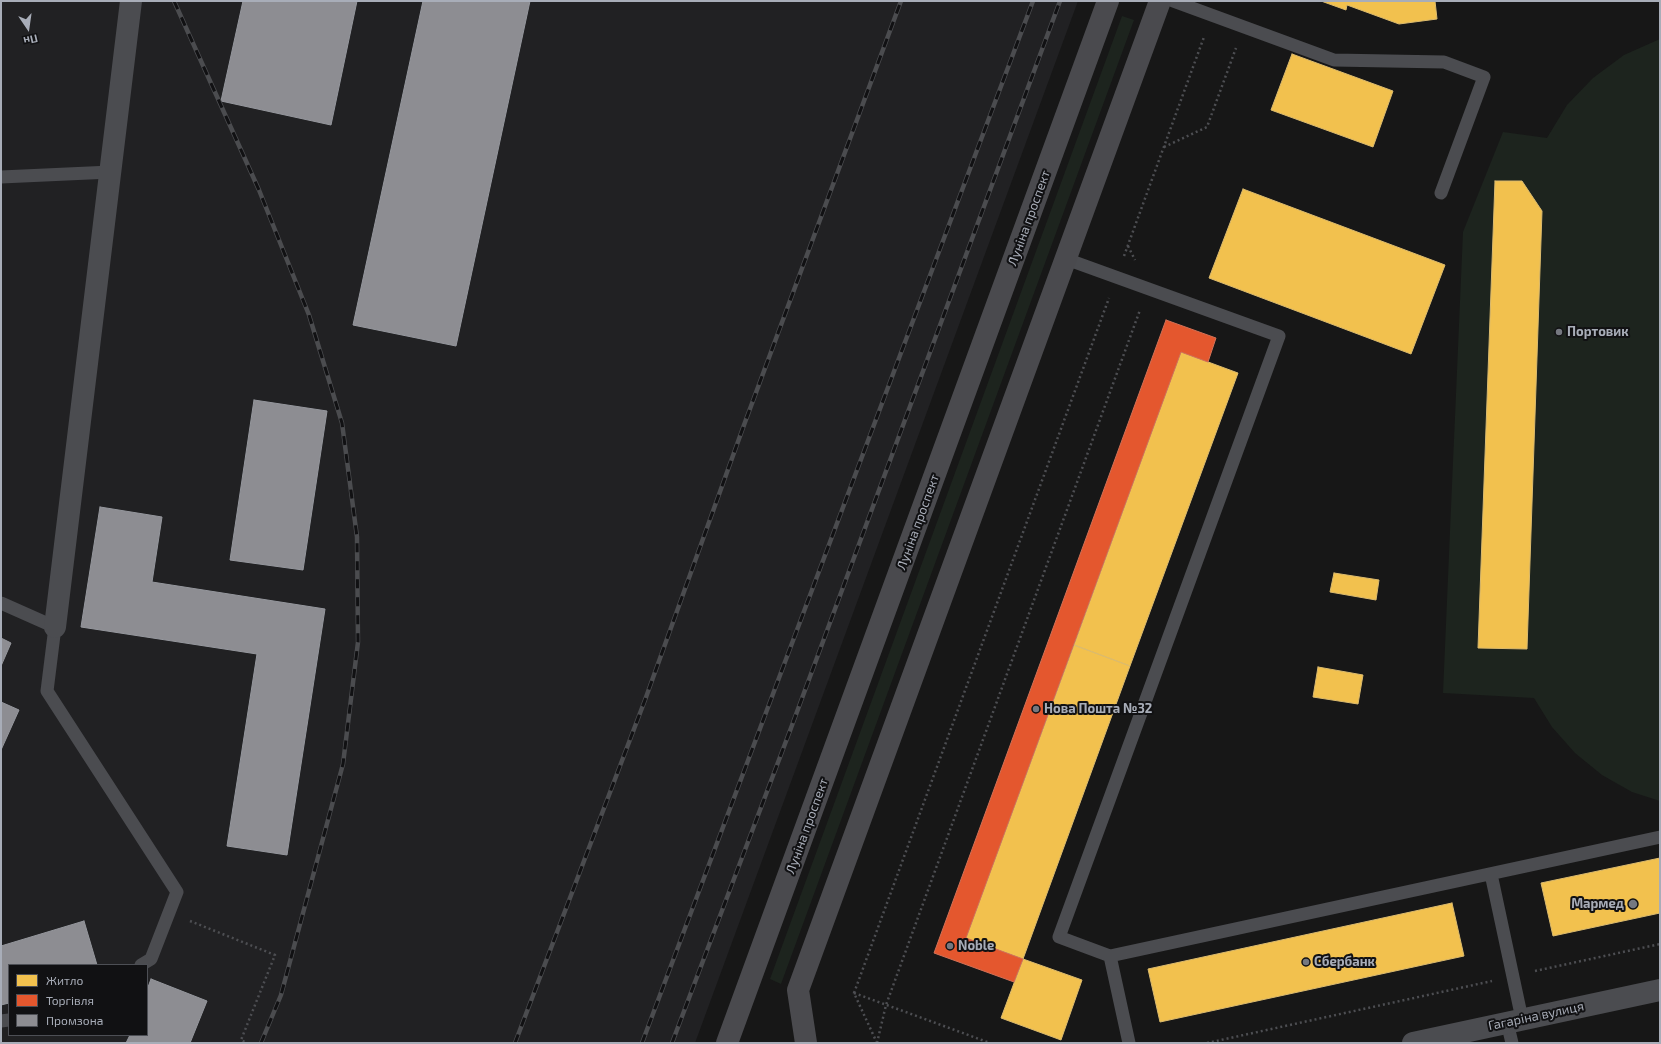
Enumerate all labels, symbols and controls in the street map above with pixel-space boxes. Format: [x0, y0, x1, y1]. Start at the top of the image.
north arrow [8, 8, 48, 48]
text: Пн [22, 32, 39, 48]
street label: Луніна проспект [1004, 168, 1054, 268]
place label: Портовик [1567, 324, 1629, 340]
marker: Портовик [1554, 327, 1564, 337]
street label: Луніна проспект [893, 472, 943, 572]
place label: Нова Пошта №32 [1044, 701, 1152, 717]
marker: Нова Пошта №32 [1031, 704, 1041, 714]
street label: Луніна проспект [782, 776, 832, 876]
place label: Мармед [1571, 896, 1624, 912]
marker: Мармед [1627, 898, 1639, 910]
place label: Noble [958, 938, 994, 954]
marker: Noble [945, 941, 955, 951]
place label: Сбербанк [1314, 954, 1375, 970]
marker: Сбербанк [1301, 957, 1311, 967]
legend [8, 964, 148, 1036]
text: Житло [46, 973, 83, 987]
text: Торгівля [46, 993, 94, 1007]
street label: Гагаріна вулиця [1487, 998, 1585, 1034]
text: Промзона [46, 1013, 103, 1027]

